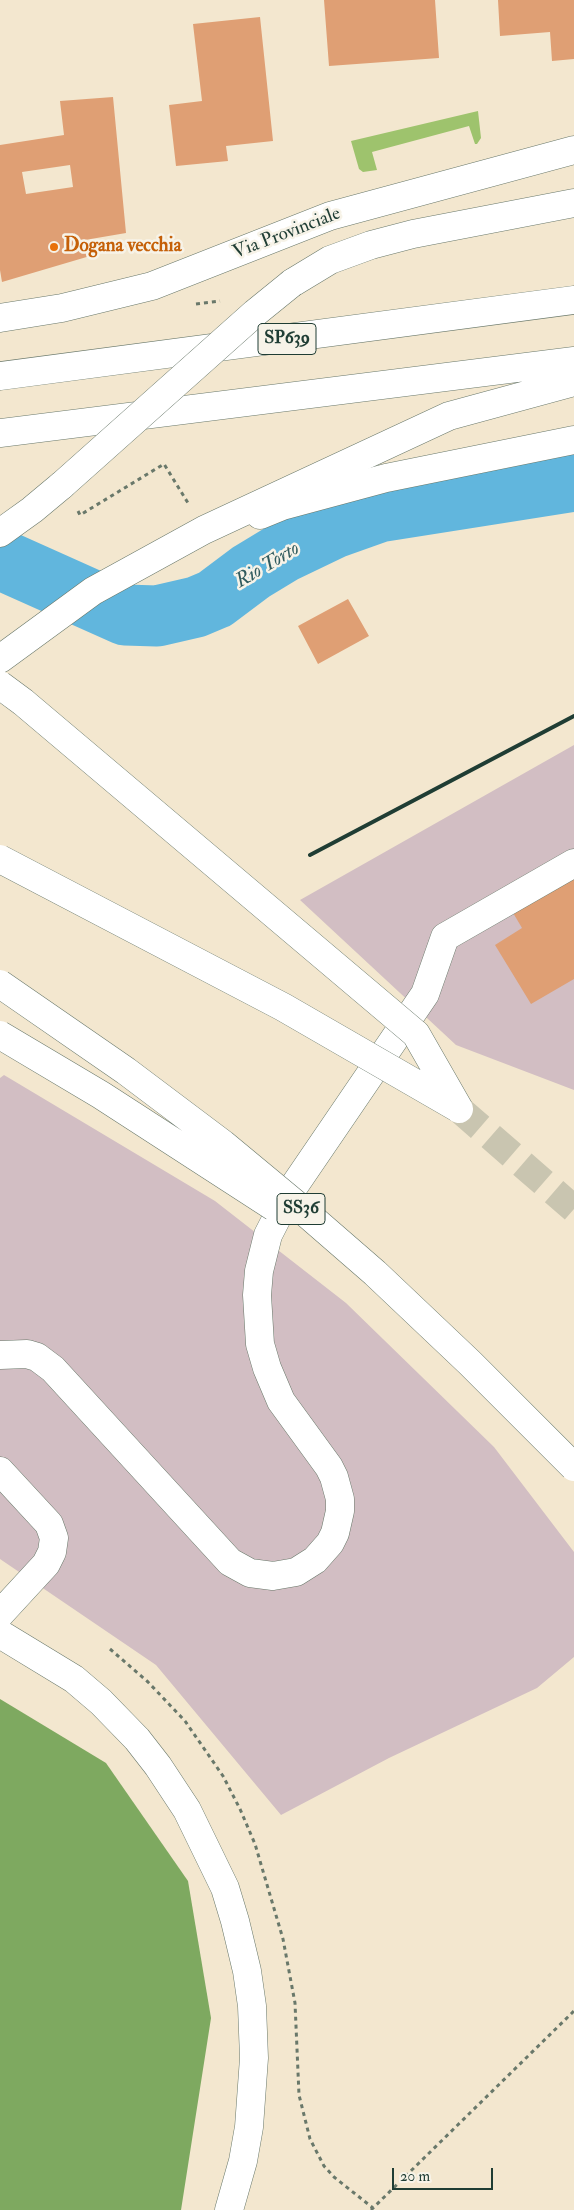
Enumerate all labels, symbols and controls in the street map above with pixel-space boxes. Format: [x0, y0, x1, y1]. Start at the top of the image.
street label: Via Provinciale [230, 203, 344, 265]
place label: Dogana vecchia [64, 236, 181, 258]
marker: Dogana vecchia [48, 241, 60, 253]
road number: SP639 [258, 324, 316, 354]
water label: Rio Torto [232, 538, 304, 594]
road number: SS36 [277, 1194, 325, 1224]
scale bar [394, 2158, 495, 2190]
text: 20 m [400, 2167, 430, 2186]

